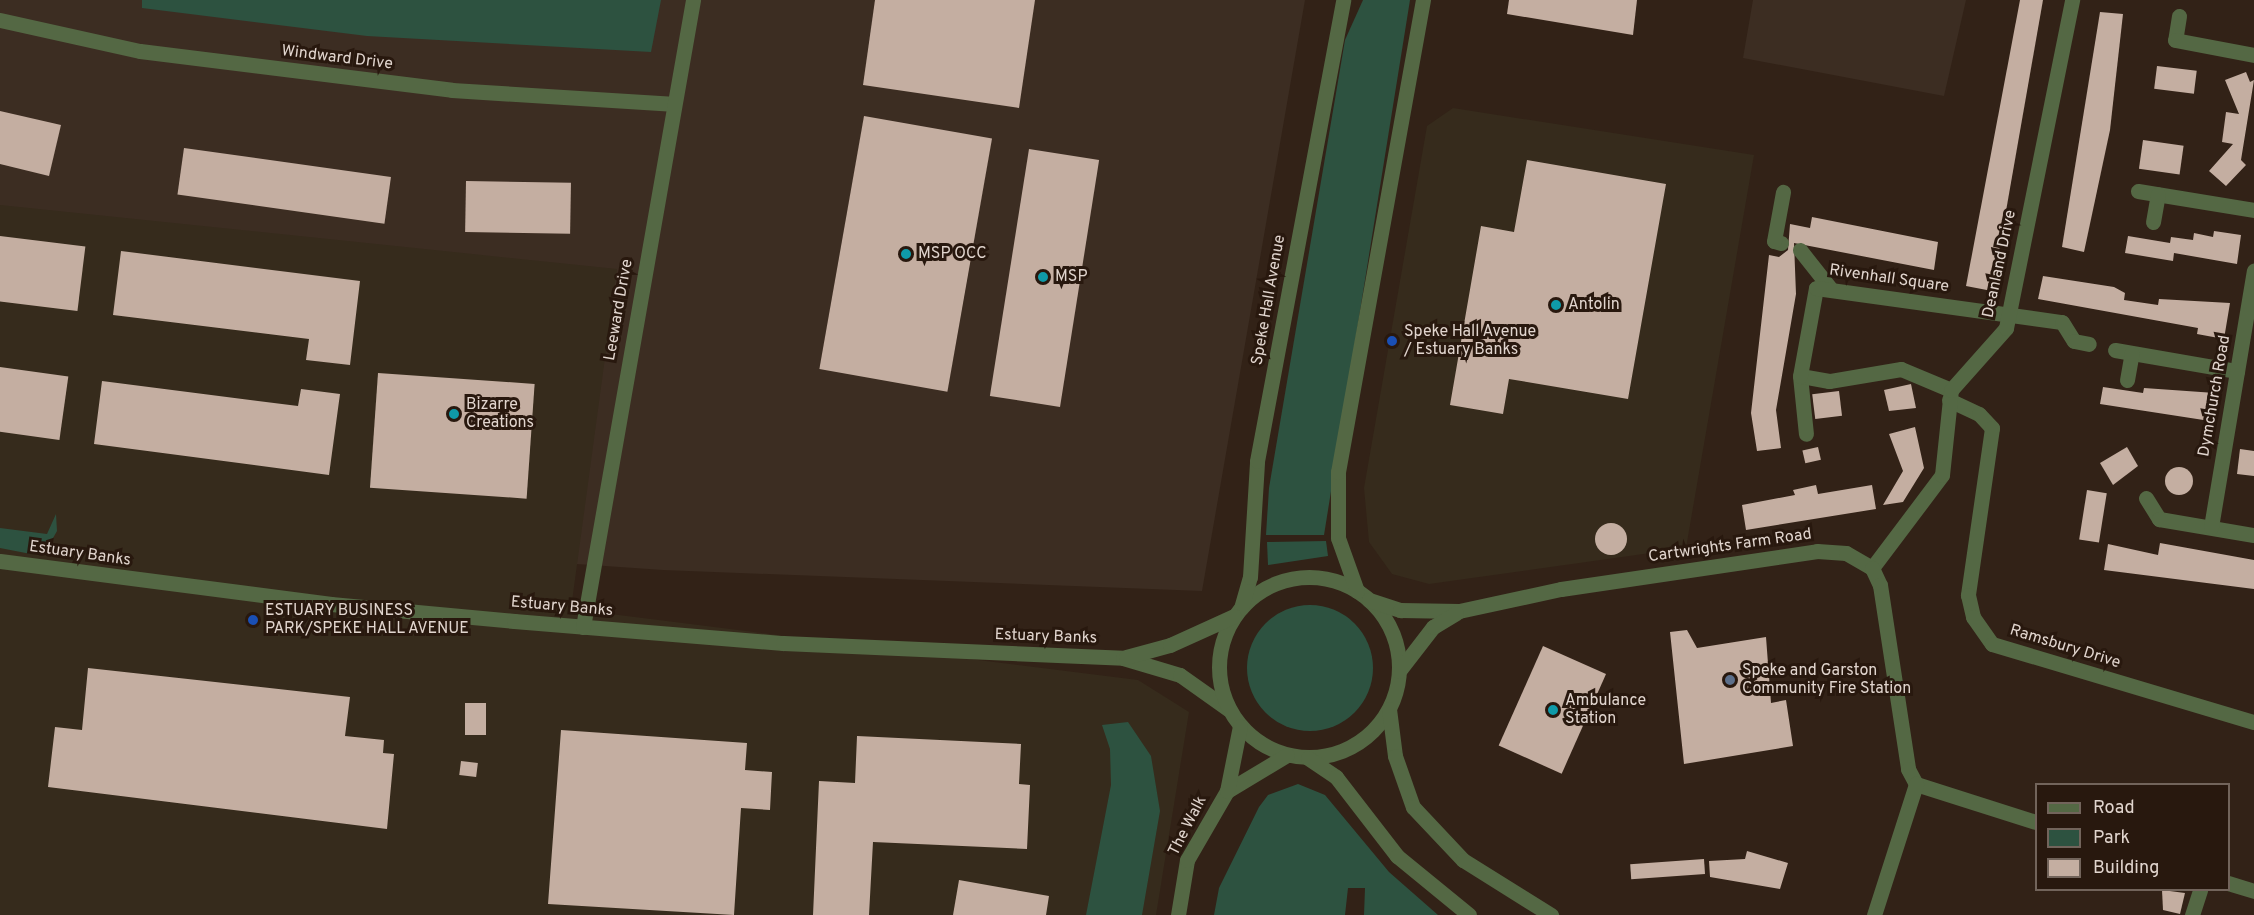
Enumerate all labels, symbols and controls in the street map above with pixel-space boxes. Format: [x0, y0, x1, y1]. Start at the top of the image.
street label: Windward Drive [280, 42, 394, 74]
street label: Deanland Drive [1979, 208, 2021, 320]
street label: Speke Hall Avenue [1248, 233, 1290, 367]
place label: MSP OCC [918, 244, 987, 264]
marker: MSP OCC [899, 247, 913, 261]
street label: Leeward Drive [601, 258, 637, 362]
street label: Rivenhall Square [1828, 261, 1950, 297]
place label: MSP [1055, 267, 1088, 287]
marker: MSP [1036, 270, 1050, 284]
place label: Antolin [1568, 295, 1620, 315]
marker: Antolin [1549, 298, 1563, 312]
place label: Speke Hall Avenue / Estuary Banks [1404, 322, 1537, 360]
marker: Speke Hall Avenue / Estuary Banks [1385, 334, 1399, 348]
street label: Dymchurch Road [2195, 334, 2235, 458]
place label: Bizarre Creations [466, 395, 534, 433]
marker: Bizarre Creations [447, 407, 461, 421]
street label: Cartwrights Farm Road [1647, 525, 1813, 567]
street label: Estuary Banks [28, 537, 132, 571]
street label: Estuary Banks [510, 593, 614, 621]
place label: ESTUARY BUSINESS PARK/SPEKE HALL AVENUE [265, 601, 470, 639]
marker: ESTUARY BUSINESS PARK/SPEKE HALL AVENUE [246, 613, 260, 627]
street label: Ramsbury Drive [2007, 621, 2123, 673]
street label: Estuary Banks [994, 626, 1098, 648]
place label: Speke and Garston Community Fire Station [1742, 661, 1911, 699]
marker: Speke and Garston Community Fire Station [1723, 673, 1737, 687]
place label: Ambulance Station [1565, 691, 1646, 729]
marker: Ambulance Station [1546, 703, 1560, 717]
legend [2035, 783, 2230, 891]
street label: The Walk [1165, 793, 1211, 859]
text: Road [2093, 797, 2135, 820]
text: Park [2093, 827, 2130, 850]
text: Building [2093, 857, 2159, 880]

